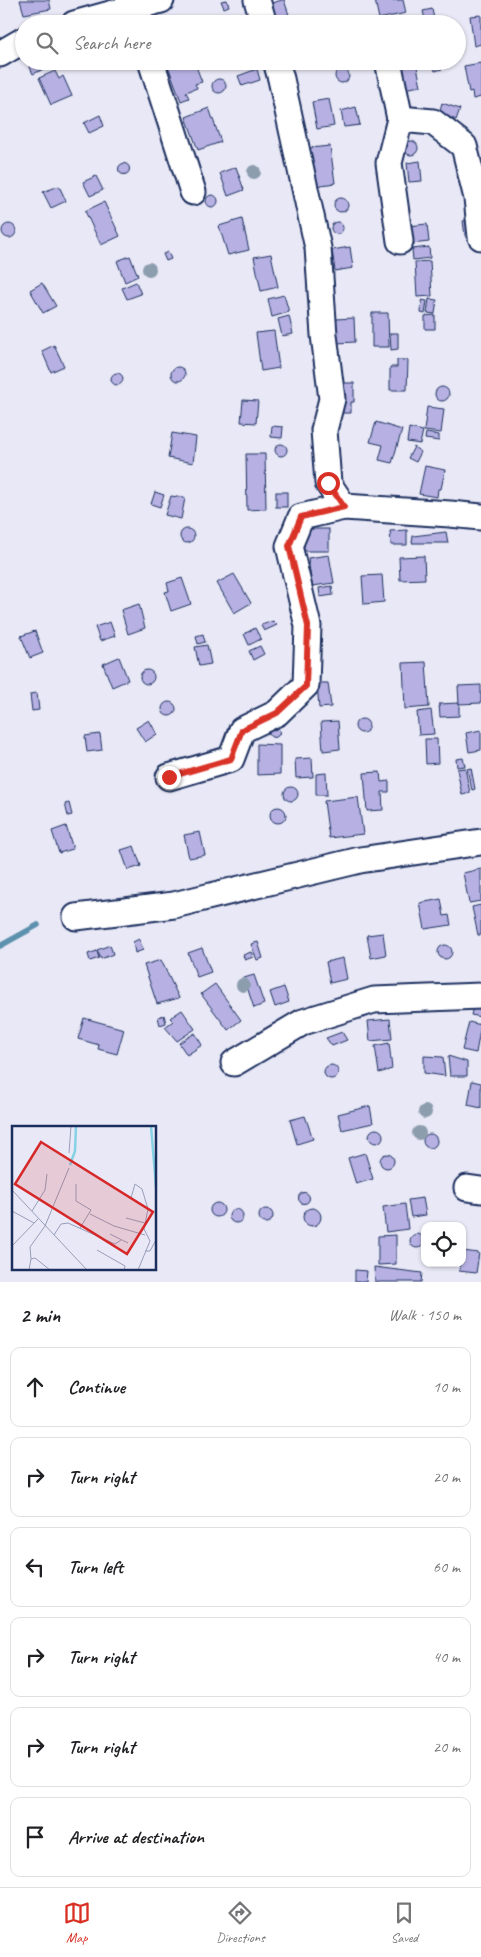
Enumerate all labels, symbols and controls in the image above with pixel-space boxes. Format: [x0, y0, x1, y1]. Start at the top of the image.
search box [15, 15, 466, 70]
icon: search [33, 29, 61, 57]
text: Search here [73, 31, 150, 55]
route start [317, 472, 340, 495]
route end [158, 766, 181, 789]
inset map [12, 1126, 156, 1270]
map controls [421, 1222, 466, 1267]
button: locate [421, 1222, 466, 1267]
text: 2 min [20, 1302, 60, 1328]
text: Walk · 150 m [389, 1305, 461, 1325]
icon: ahead [21, 1373, 49, 1401]
text: Continue [68, 1375, 125, 1399]
text: 10 m [433, 1377, 460, 1397]
icon: right [21, 1463, 49, 1491]
text: Turn right [68, 1465, 135, 1489]
text: 20 m [433, 1467, 460, 1487]
icon: left [21, 1553, 49, 1581]
text: Turn left [68, 1555, 123, 1579]
text: 60 m [433, 1557, 460, 1577]
icon: right [21, 1643, 49, 1671]
text: Turn right [68, 1645, 135, 1669]
text: 40 m [433, 1647, 460, 1667]
icon: right [21, 1733, 49, 1761]
text: Turn right [68, 1735, 135, 1759]
text: 20 m [433, 1737, 460, 1757]
icon: arrive [21, 1823, 49, 1851]
text: Arrive at destination [68, 1825, 204, 1849]
tab: Map [63, 1899, 91, 1946]
tab: Directions [216, 1899, 265, 1946]
tab: Saved [390, 1899, 418, 1946]

